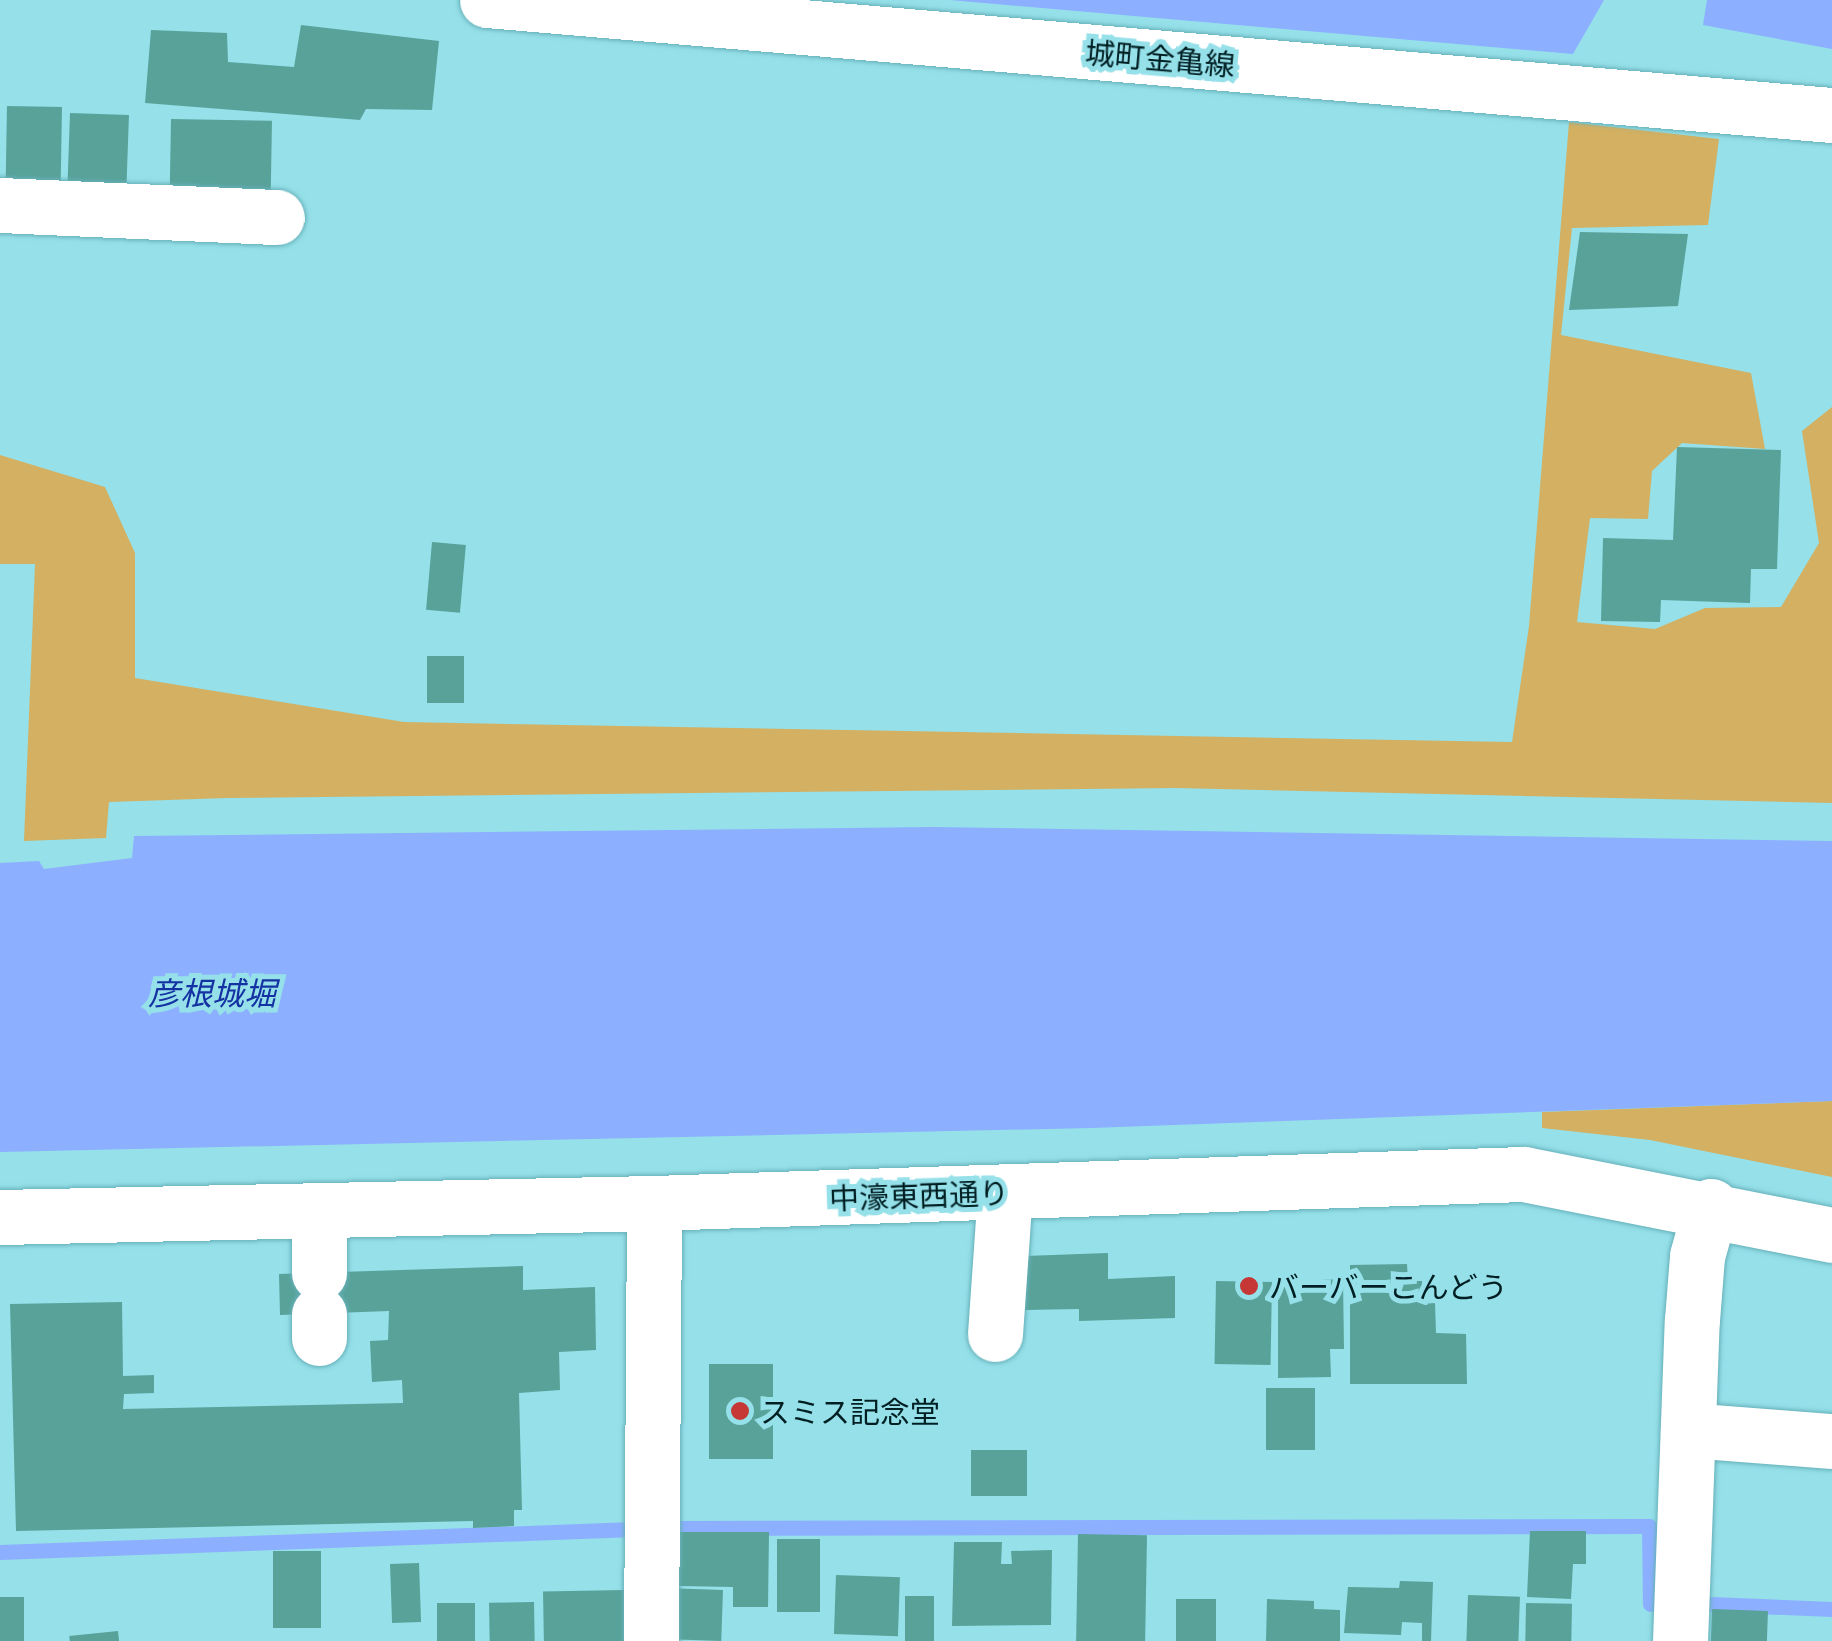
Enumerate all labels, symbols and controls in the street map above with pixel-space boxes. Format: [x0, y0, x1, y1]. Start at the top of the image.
street label: 城町金亀線 [1084, 34, 1236, 82]
water label: 彦根城堀 [148, 973, 276, 1011]
street label: 中濠東西通り [828, 1174, 1010, 1216]
place label: バーバーこんどう [1269, 1268, 1509, 1304]
marker: バーバーこんどう [1238, 1275, 1260, 1297]
place label: スミス記念堂 [760, 1393, 940, 1429]
marker: スミス記念堂 [729, 1400, 751, 1422]

